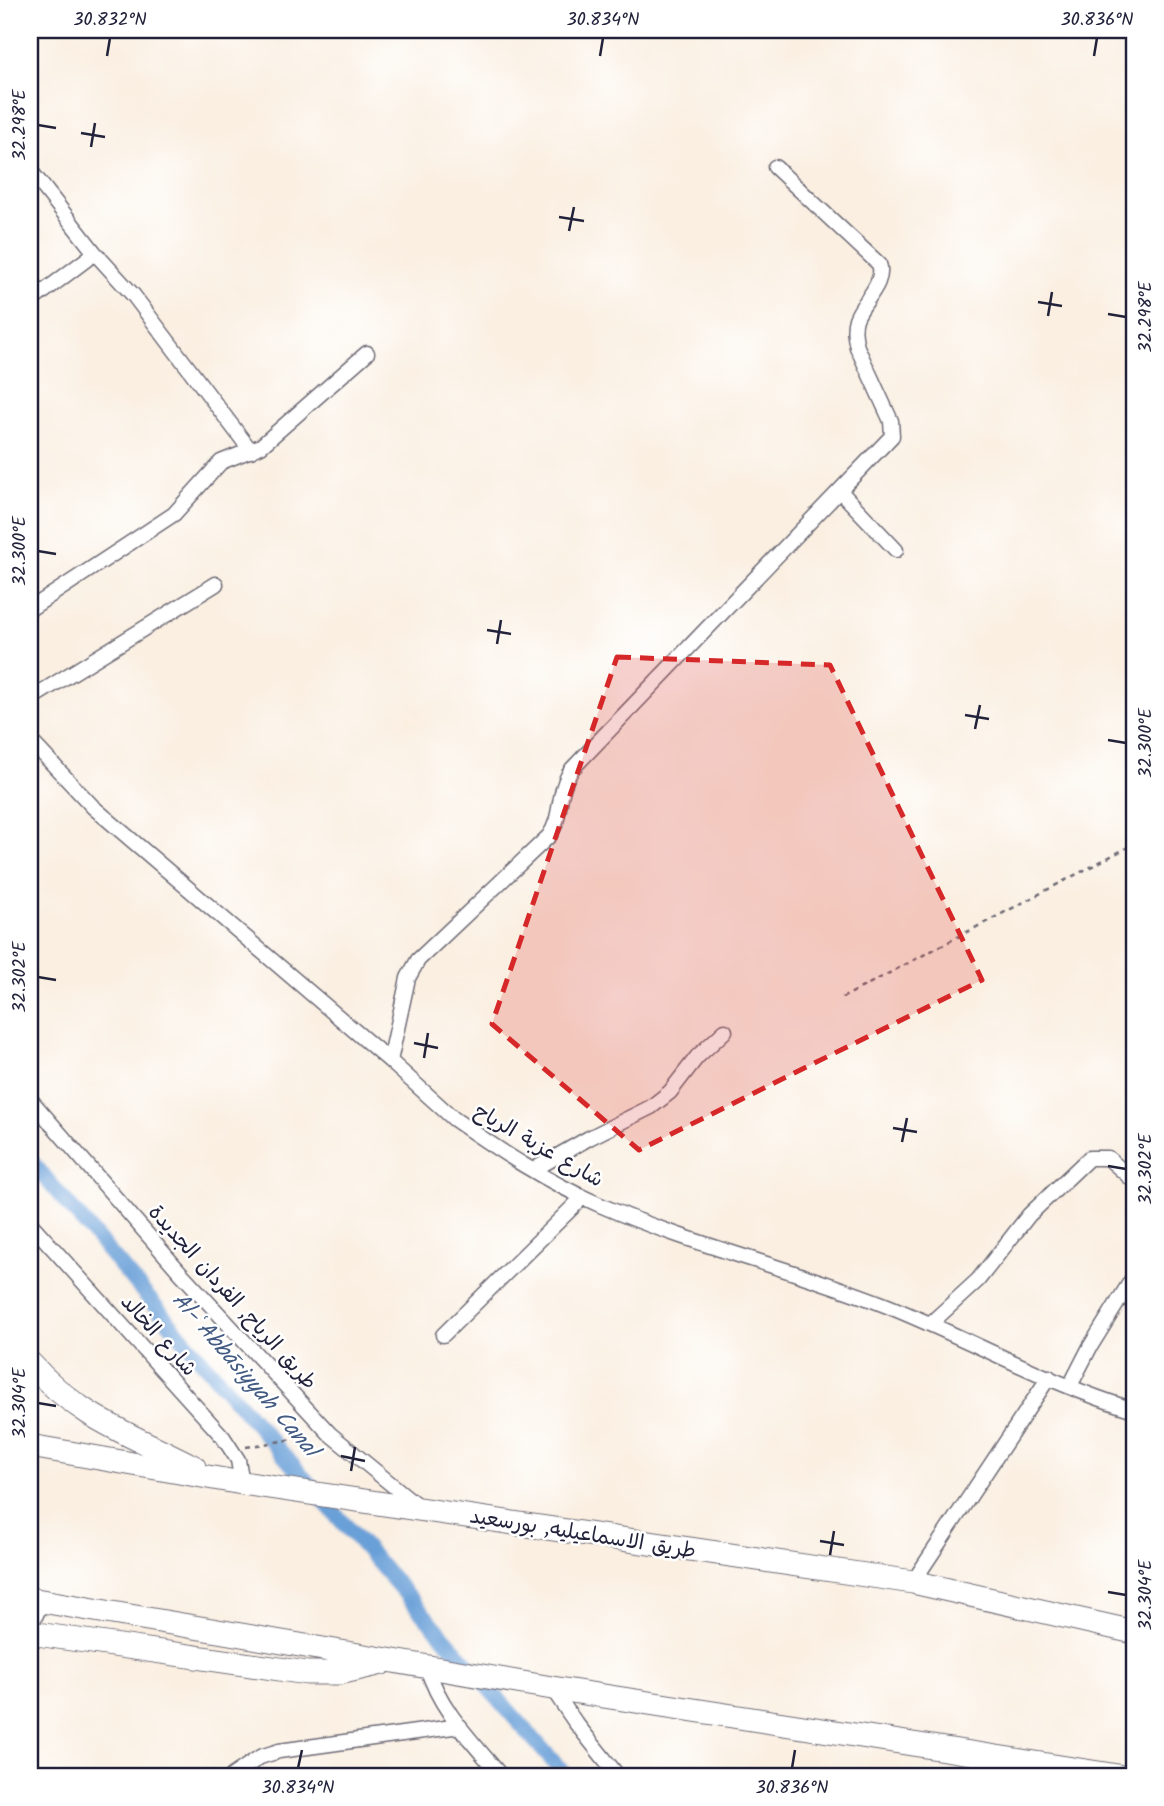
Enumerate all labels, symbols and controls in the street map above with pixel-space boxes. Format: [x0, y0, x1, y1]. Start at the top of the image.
text: 30.832°N [73, 6, 147, 35]
text: 30.834°N [567, 6, 639, 35]
text: 30.836°N [1061, 6, 1133, 35]
text: 32.298°E [6, 89, 35, 161]
text: 32.298°E [1132, 281, 1161, 353]
text: 32.300°E [6, 516, 35, 586]
text: 32.300°E [1132, 708, 1161, 778]
text: 32.302°E [6, 941, 35, 1013]
street label: شارع عزبة الرياح [467, 1096, 609, 1197]
text: 32.302°E [1132, 1133, 1161, 1205]
street label: طريق الرياح, الفردان الجديدة [139, 1198, 324, 1398]
water label: Al-ʿAbbāsiyyah Canal [162, 1285, 330, 1469]
street label: شارع الخالد [112, 1287, 204, 1385]
text: 32.304°E [6, 1367, 35, 1438]
street label: طريق الاسماعيليه, بورسعيد [467, 1500, 698, 1569]
text: 32.304°E [1132, 1559, 1161, 1630]
text: 30.834°N [262, 1774, 334, 1803]
text: 30.836°N [756, 1774, 828, 1803]

